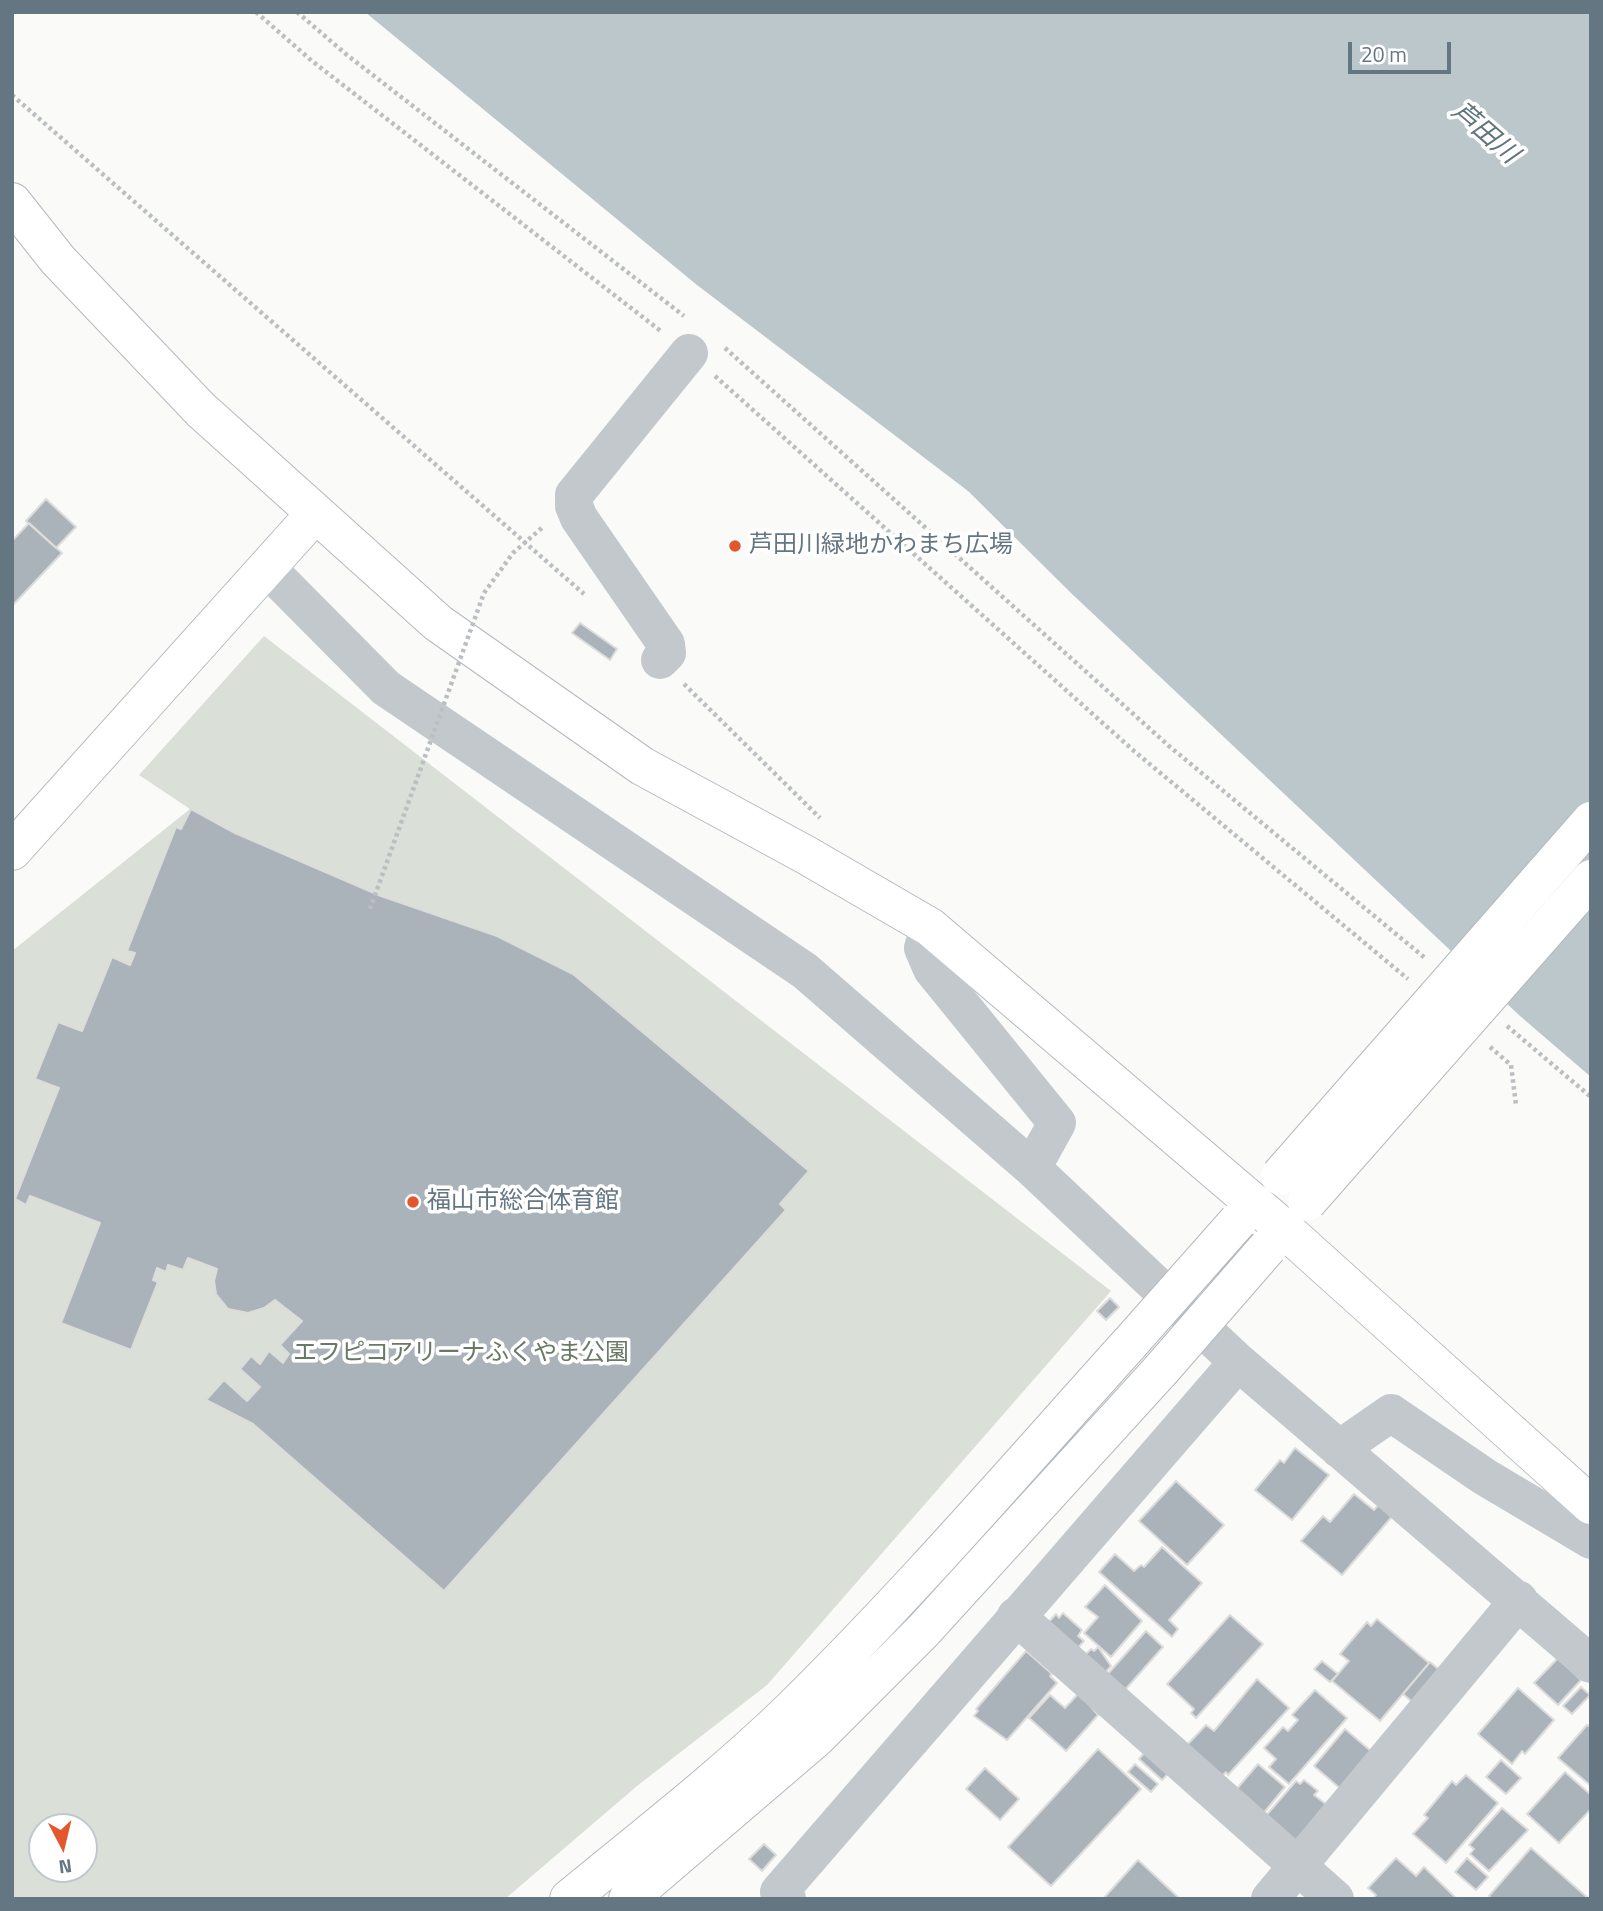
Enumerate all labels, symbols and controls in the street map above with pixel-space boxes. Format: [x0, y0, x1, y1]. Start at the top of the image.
scale bar [1351, 28, 1454, 72]
text: 20 m [1361, 38, 1407, 70]
water label: 芦田川 [1444, 97, 1524, 171]
place label: 芦田川緑地かわまち広場 [749, 532, 1013, 560]
marker: 芦田川緑地かわまち広場 [727, 538, 743, 554]
place label: 福山市総合体育館 [427, 1188, 619, 1216]
marker: 福山市総合体育館 [405, 1194, 421, 1210]
park label: エフピコアリーナふくやま公園 [293, 1340, 629, 1368]
north arrow [28, 1813, 98, 1883]
text: N [57, 1852, 74, 1883]

